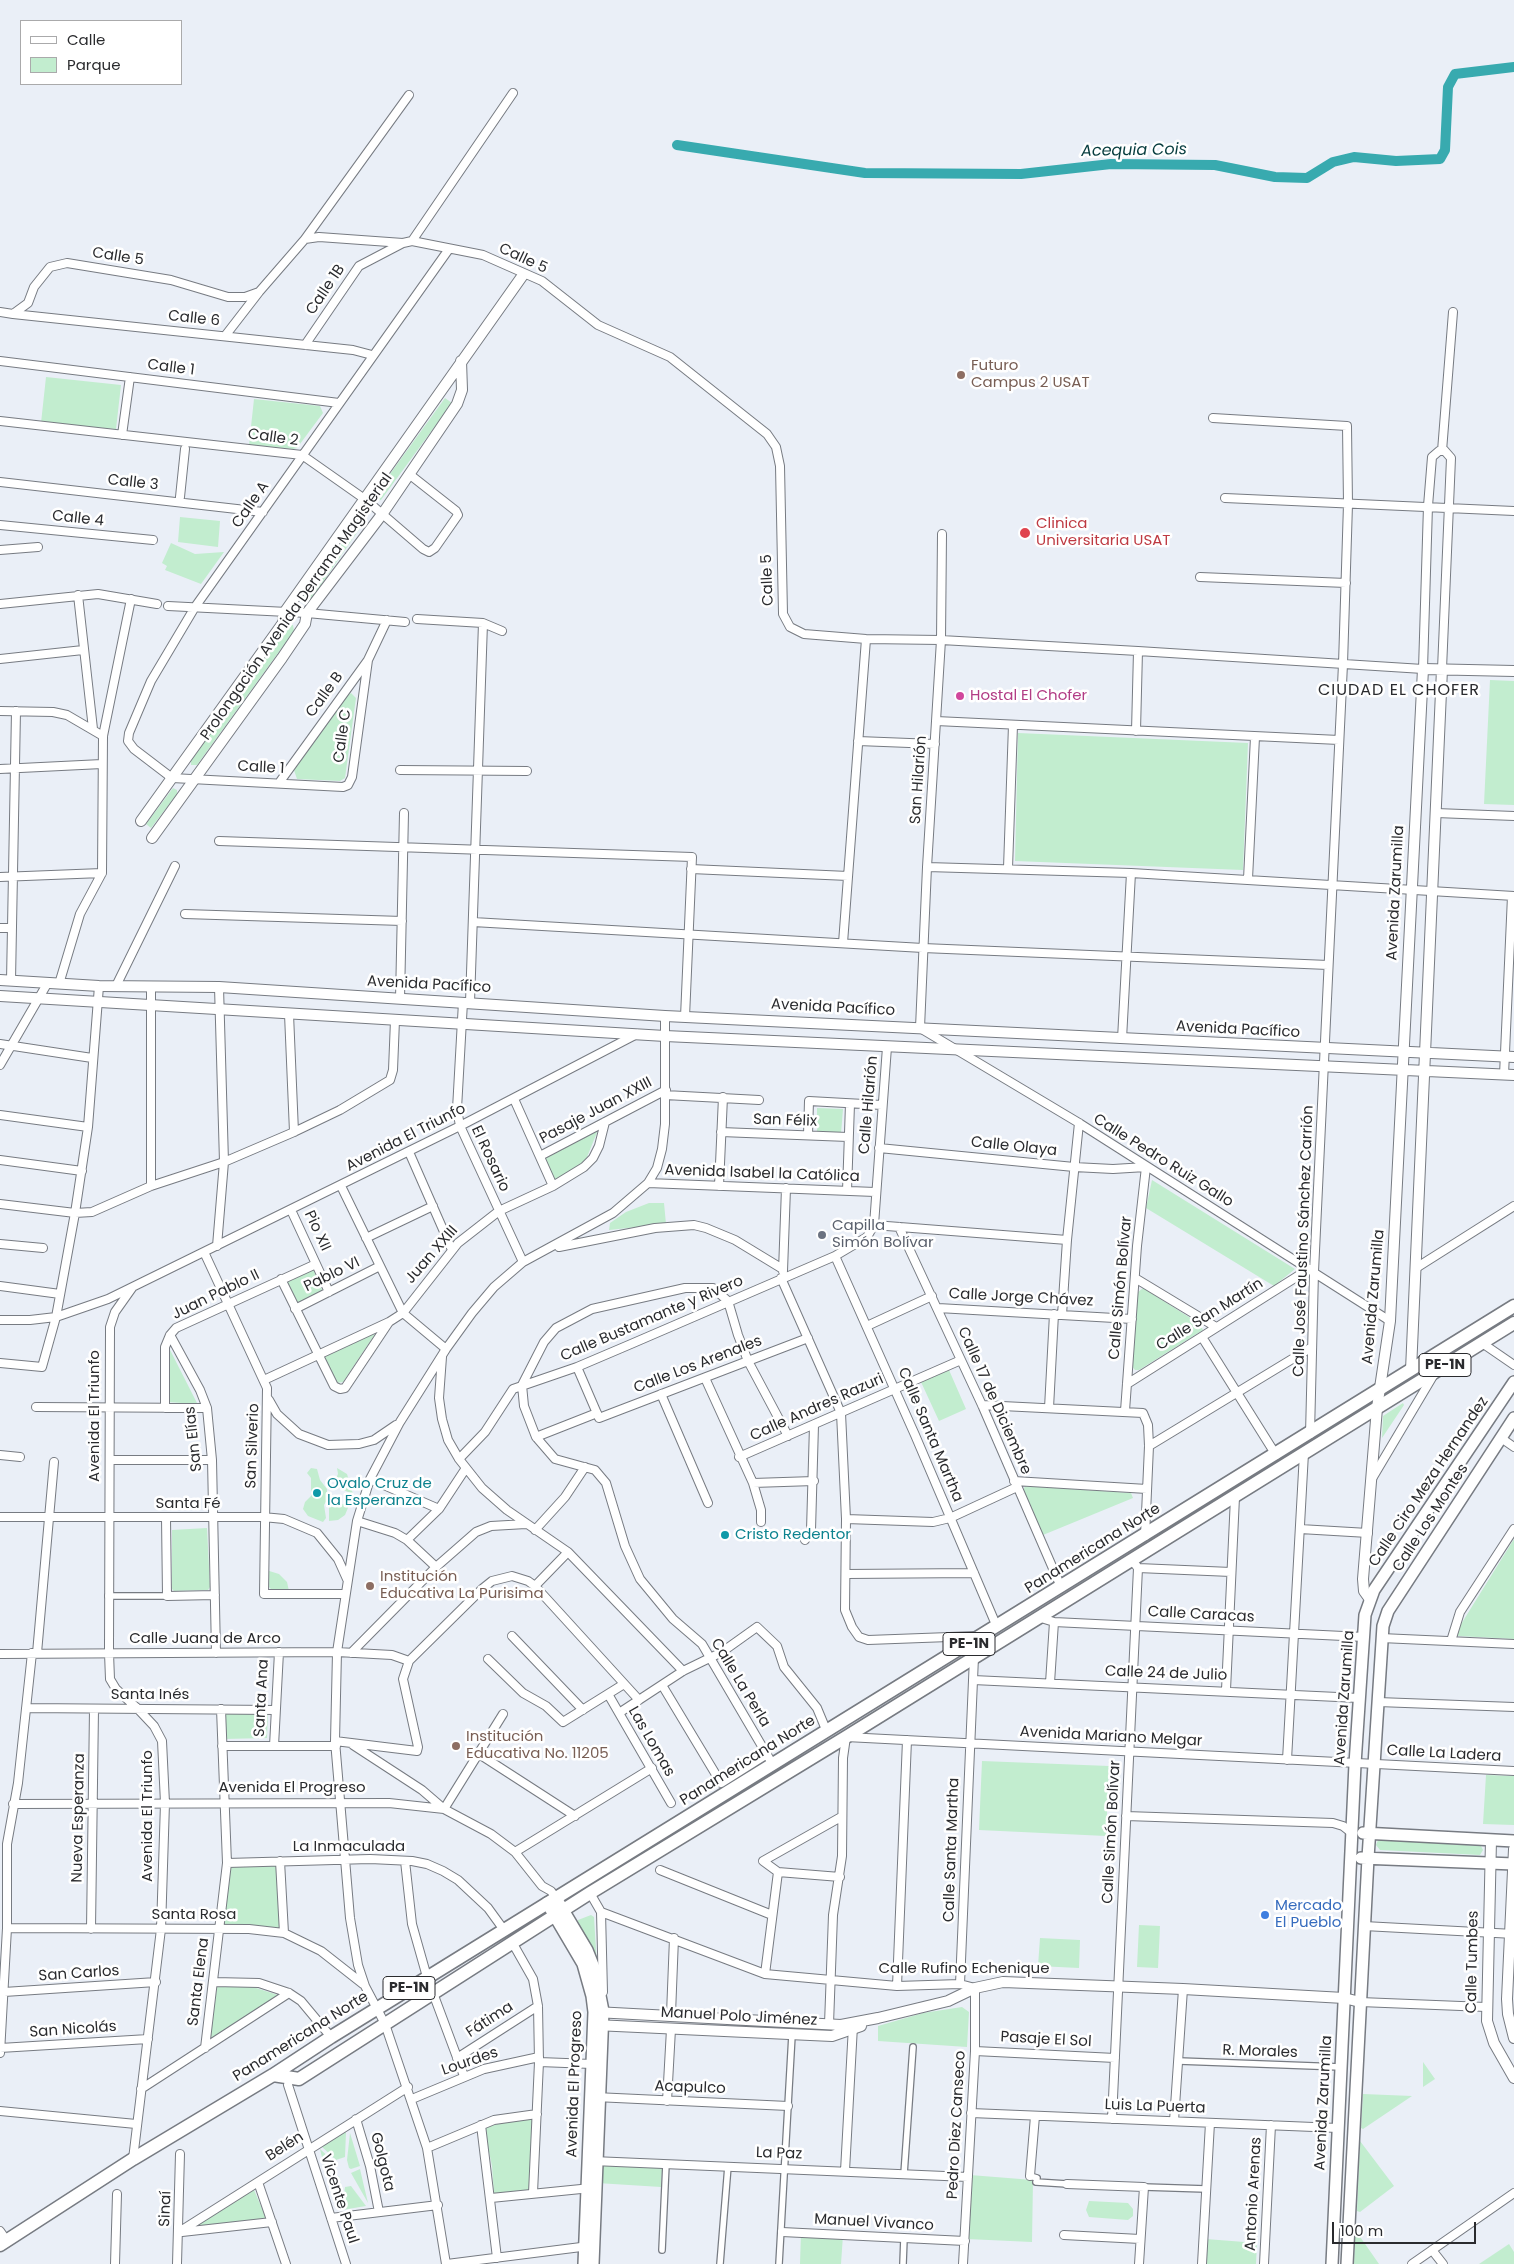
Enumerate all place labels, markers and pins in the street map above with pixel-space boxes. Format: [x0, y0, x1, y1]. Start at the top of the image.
place label: Futuro Campus 2 USAT [971, 357, 1090, 392]
marker: Futuro Campus 2 USAT [955, 369, 967, 381]
place label: Clinica Universitaria USAT [1036, 515, 1170, 550]
marker: Clinica Universitaria USAT [1018, 526, 1032, 540]
place label: Hostal El Chofer [970, 687, 1087, 705]
marker: Hostal El Chofer [954, 690, 966, 702]
place label: Capilla Simón Bolívar [832, 1217, 933, 1252]
marker: Capilla Simón Bolívar [816, 1229, 828, 1241]
place label: Ovalo Cruz de la Esperanza [327, 1475, 432, 1510]
marker: Ovalo Cruz de la Esperanza [311, 1487, 323, 1499]
place label: Cristo Redentor [735, 1526, 851, 1544]
marker: Cristo Redentor [719, 1529, 731, 1541]
place label: Institución Educativa La Purisima [380, 1568, 544, 1603]
marker: Institución Educativa La Purisima [364, 1580, 376, 1592]
place label: Institución Educativa No. 11205 [466, 1728, 609, 1763]
marker: Institución Educativa No. 11205 [450, 1740, 462, 1752]
place label: Mercado El Pueblo [1275, 1897, 1342, 1932]
marker: Mercado El Pueblo [1259, 1909, 1271, 1921]

